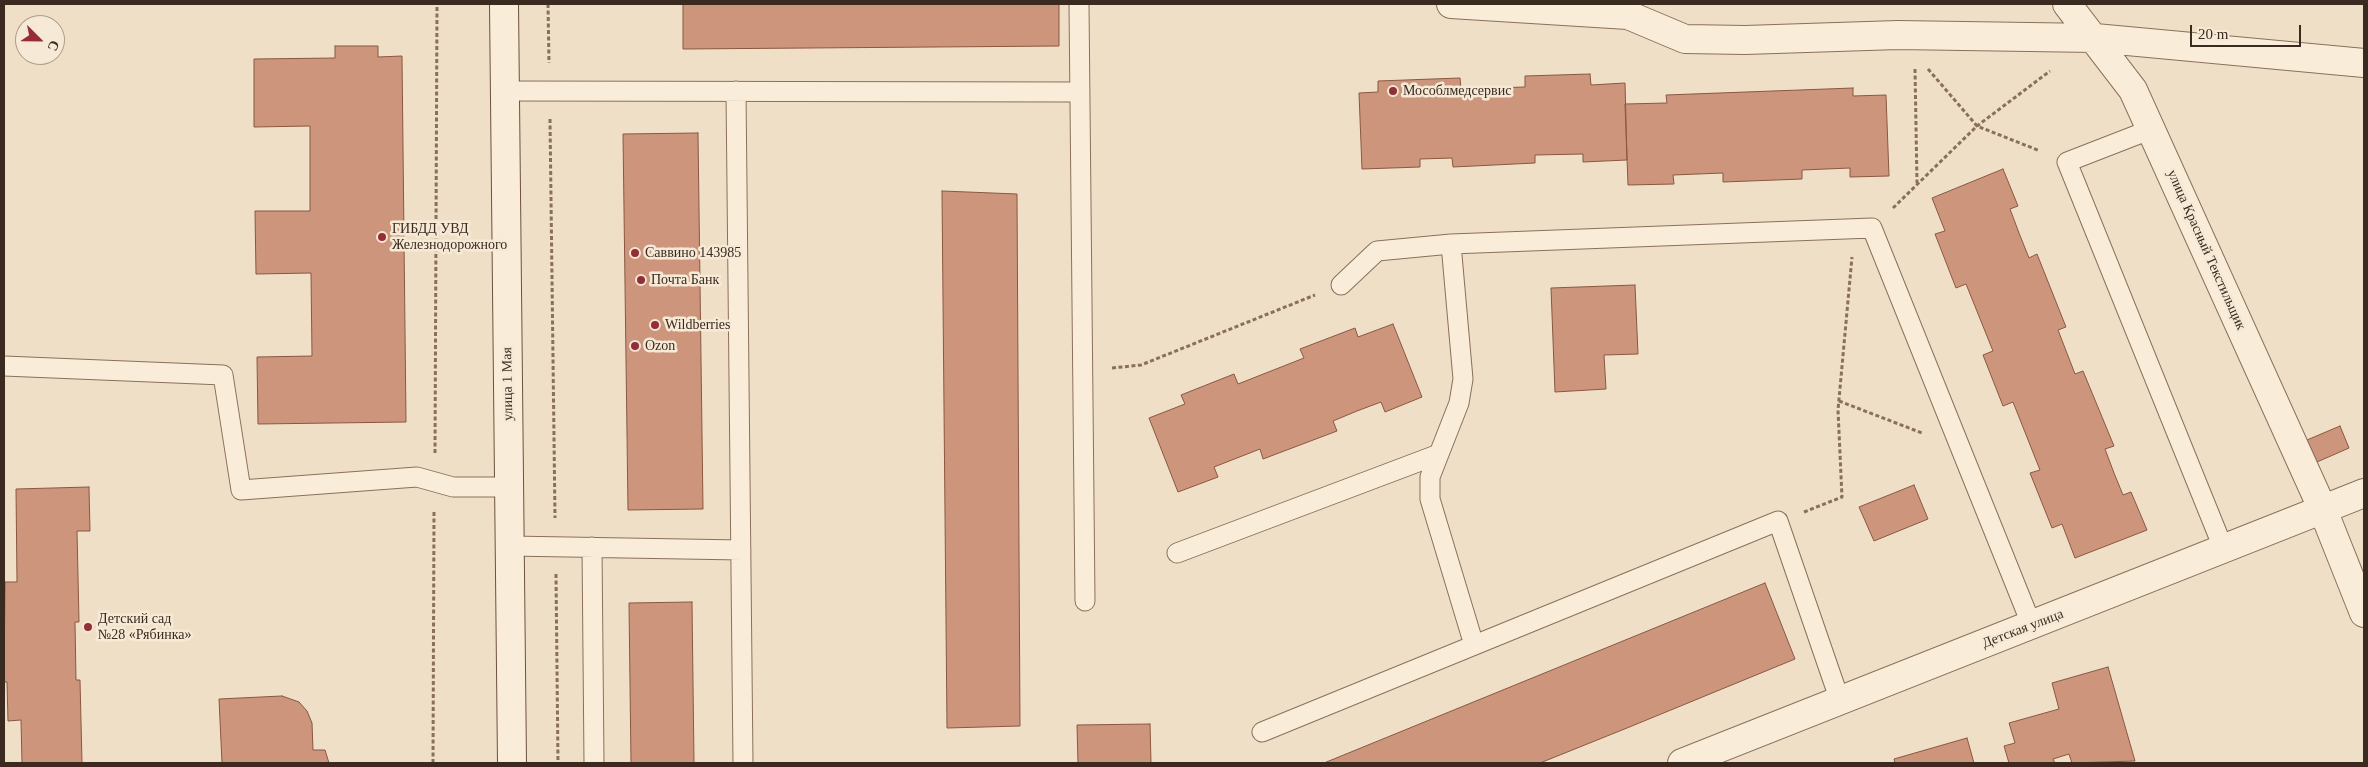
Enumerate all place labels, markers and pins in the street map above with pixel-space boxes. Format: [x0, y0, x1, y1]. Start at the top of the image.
place label: Мособлмедсервис [1403, 83, 1511, 99]
marker: Мособлмедсервис [1387, 85, 1399, 97]
place label: ГИБДД УВД Железнодорожного [392, 221, 507, 253]
marker: ГИБДД УВД Железнодорожного [376, 231, 388, 243]
place label: Саввино 143985 [645, 245, 741, 261]
marker: Саввино 143985 [629, 247, 641, 259]
place label: Почта Банк [651, 272, 719, 288]
marker: Почта Банк [635, 274, 647, 286]
place label: Wildberries [665, 317, 731, 333]
marker: Wildberries [649, 319, 661, 331]
place label: Ozon [645, 338, 675, 354]
marker: Ozon [629, 340, 641, 352]
place label: Детский сад №28 «Рябинка» [98, 611, 191, 644]
marker: Детский сад №28 «Рябинка» [82, 621, 94, 633]

